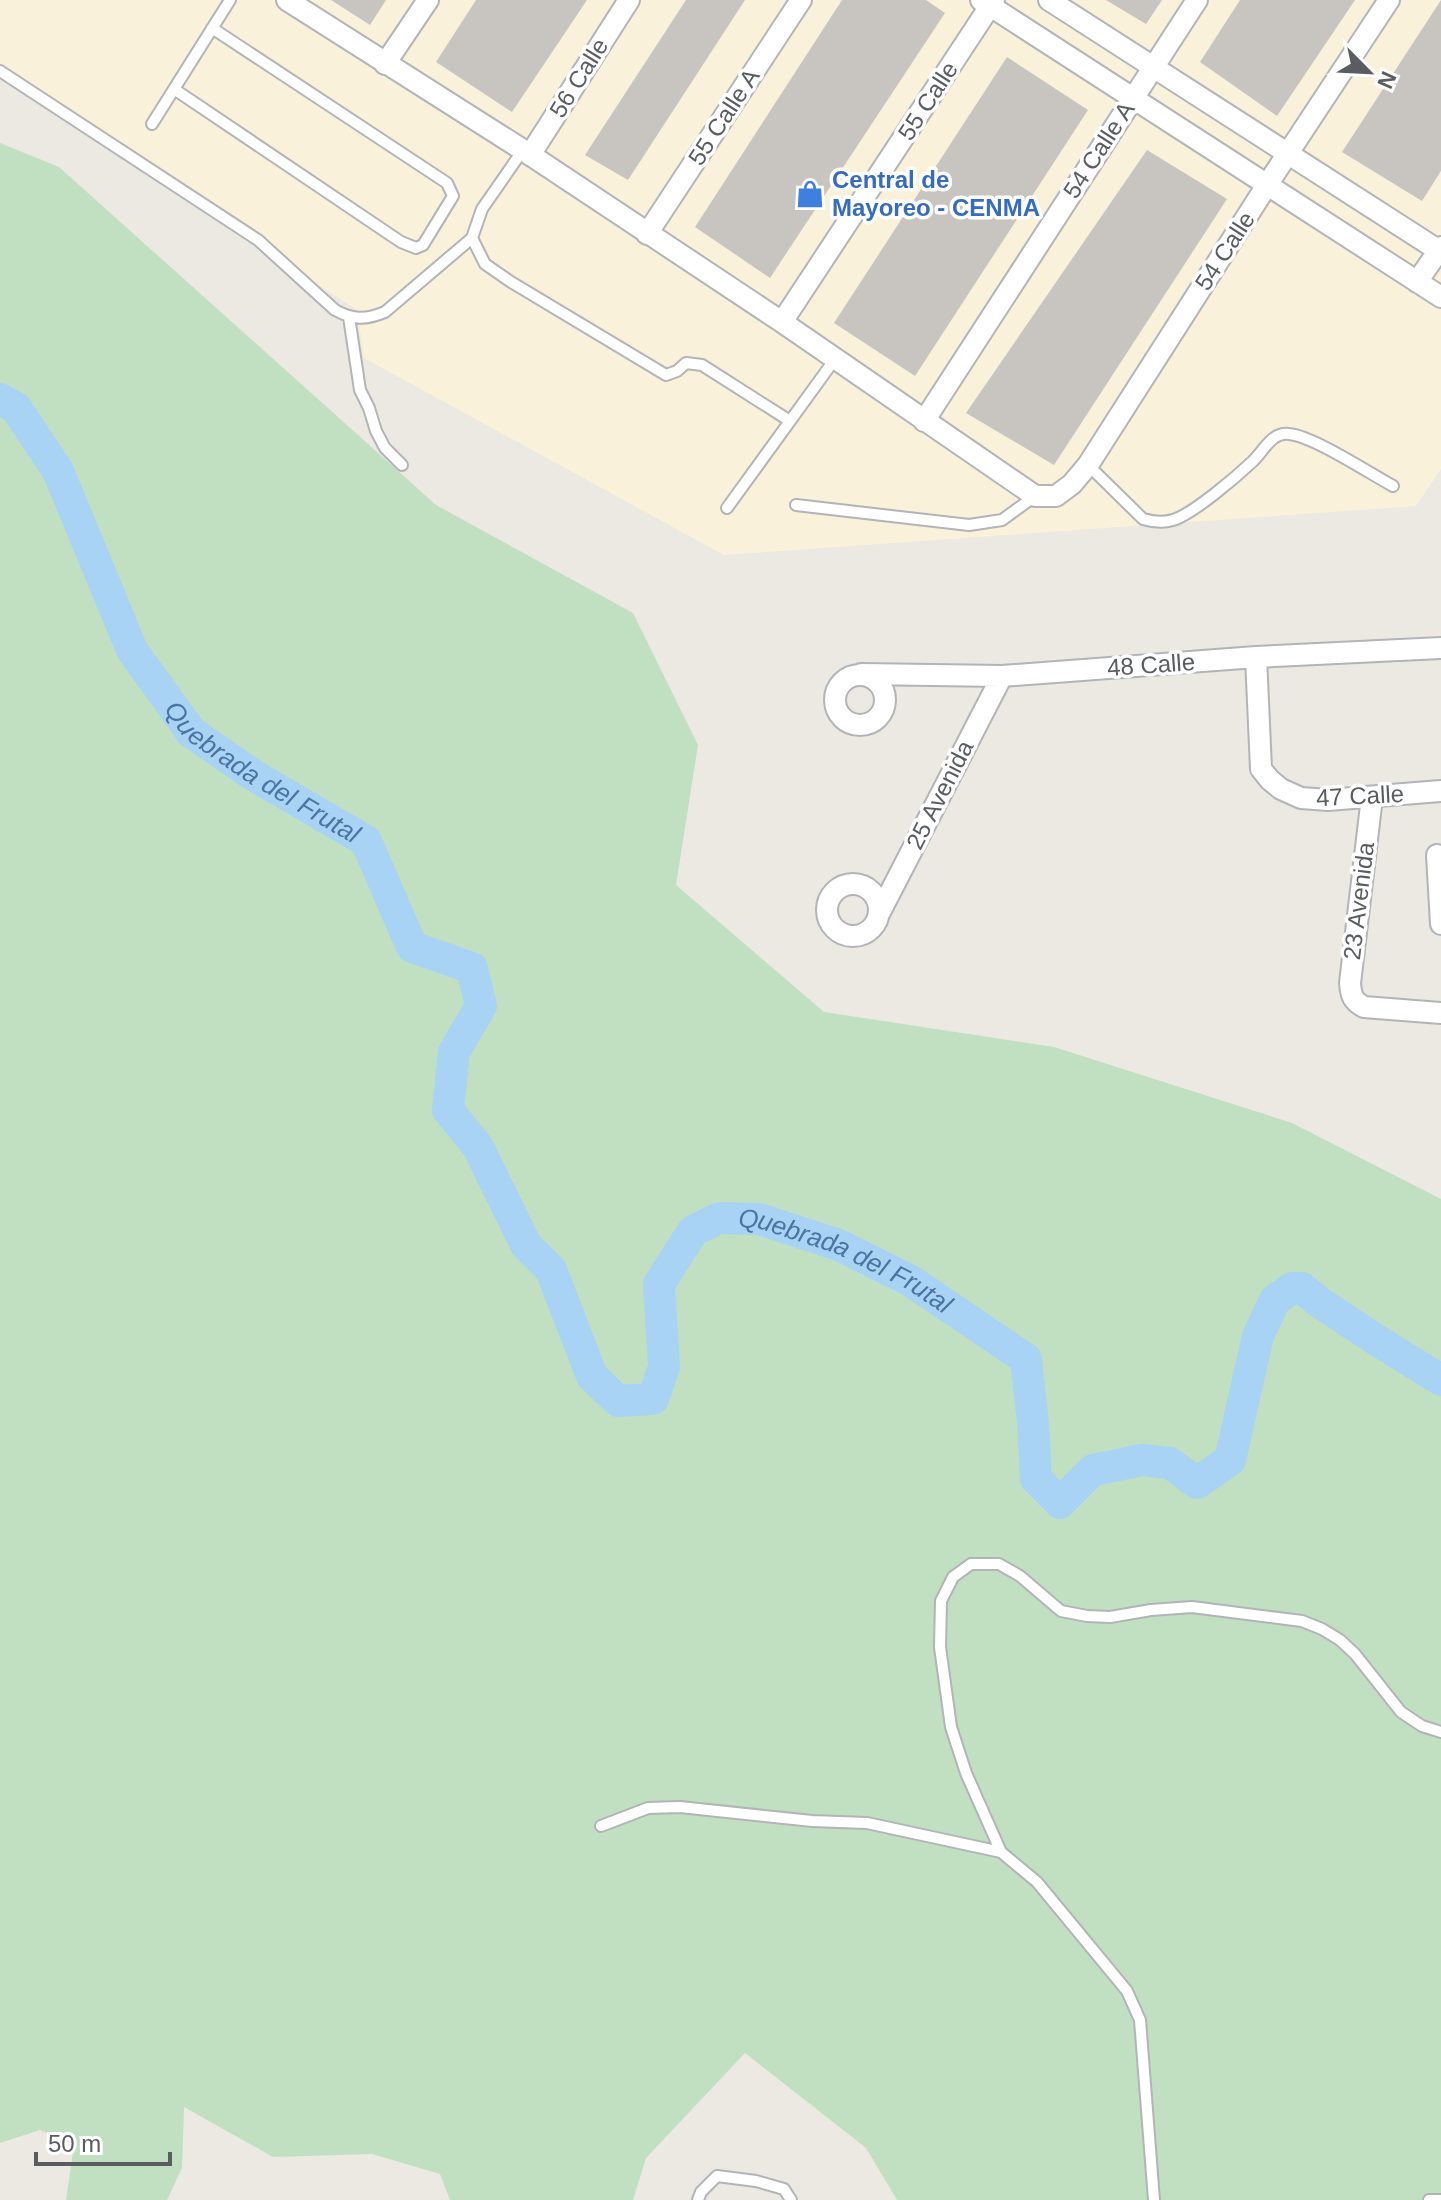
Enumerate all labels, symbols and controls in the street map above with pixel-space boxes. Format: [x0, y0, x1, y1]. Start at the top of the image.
north arrow [1329, 32, 1409, 112]
street label: 56 Calle [544, 33, 613, 122]
street label: 55 Calle [892, 56, 963, 145]
street label: 55 Calle A [682, 63, 765, 170]
text: N [1372, 68, 1401, 92]
street label: 54 Calle A [1057, 96, 1140, 203]
place label: Central de Mayoreo - CENMA [832, 166, 1040, 221]
shop icon: Central de Mayoreo - CENMA [795, 179, 825, 209]
street label: 54 Calle [1189, 206, 1260, 295]
street label: 48 Calle [1106, 648, 1196, 681]
water label: Quebrada del Frutal [159, 695, 367, 850]
street label: 25 Avenida [901, 735, 979, 854]
street label: 47 Calle [1315, 780, 1405, 811]
street label: 23 Avenida [1338, 840, 1379, 961]
water label: Quebrada del Frutal [738, 1203, 959, 1320]
scale bar [36, 2116, 170, 2166]
text: 50 m [48, 2130, 101, 2157]

